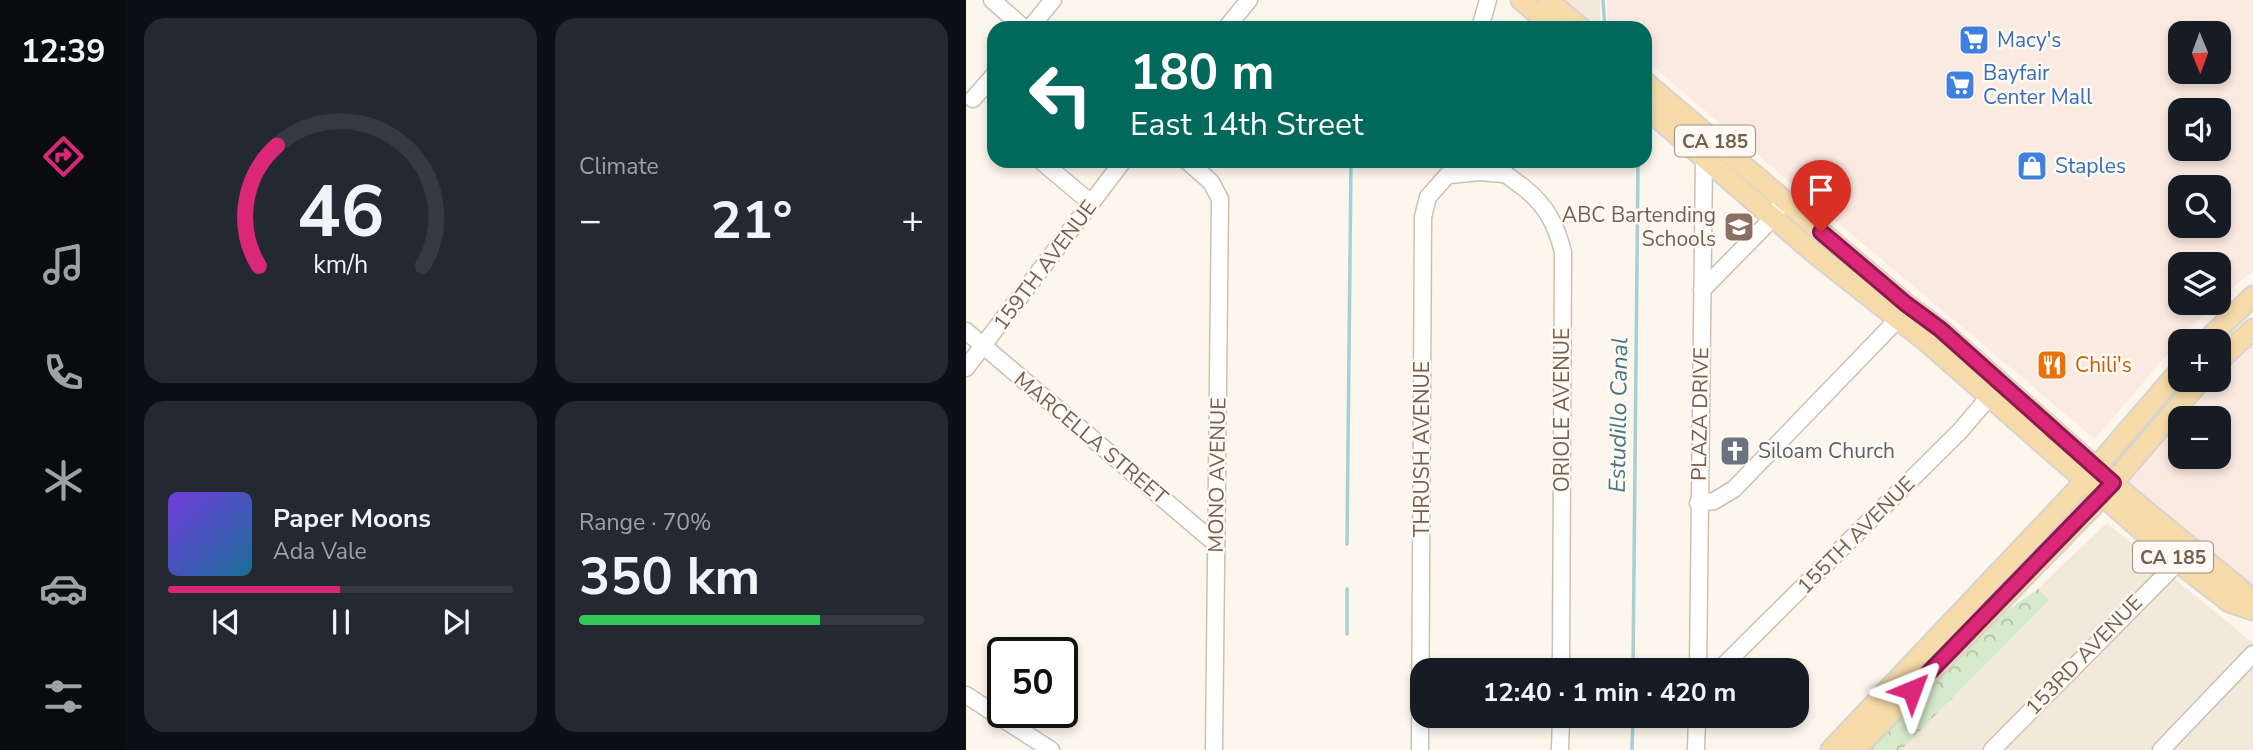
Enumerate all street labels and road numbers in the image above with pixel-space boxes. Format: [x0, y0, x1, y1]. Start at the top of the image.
road number: CA 185 [1675, 125, 1755, 156]
street label: 159TH AVENUE [987, 194, 1103, 336]
street label: ORIOLE AVENUE [1548, 328, 1576, 492]
street label: PLAZA DRIVE [1685, 347, 1715, 481]
street label: THRUSH AVENUE [1408, 361, 1436, 537]
street label: MARCELLA STREET [1008, 365, 1174, 511]
street label: MONO AVENUE [1202, 397, 1232, 553]
street label: 155TH AVENUE [1791, 470, 1921, 600]
road number: CA 185 [2133, 542, 2213, 572]
street label: 153RD AVENUE [2019, 589, 2149, 721]

